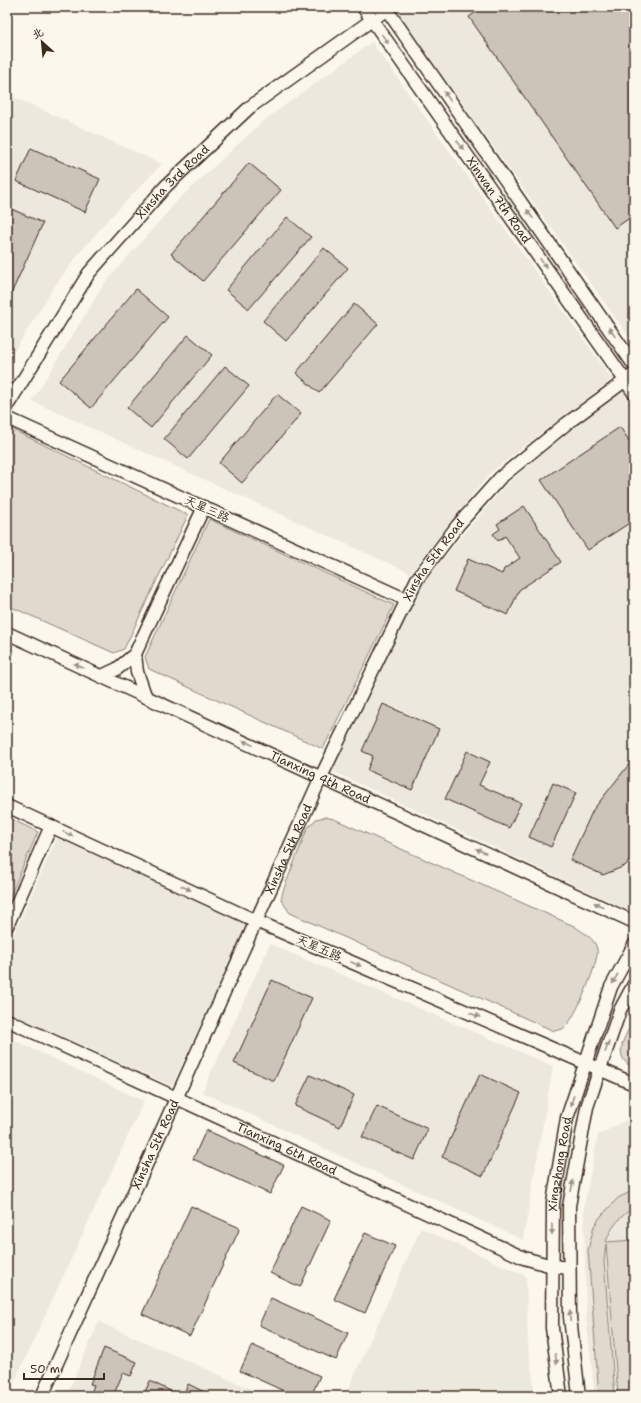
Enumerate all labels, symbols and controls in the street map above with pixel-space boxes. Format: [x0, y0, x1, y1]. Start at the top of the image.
north arrow [22, 22, 62, 62]
text: 北 [29, 24, 46, 43]
one-way arrow [381, 34, 389, 44]
one-way arrow [443, 91, 451, 102]
one-way arrow [456, 140, 464, 150]
street label: Xinsha 3rd Road [133, 141, 213, 222]
street label: Xinwan 7th Road [463, 154, 535, 247]
one-way arrow [526, 209, 534, 220]
one-way arrow [539, 257, 548, 268]
one-way arrow [608, 327, 616, 338]
street label: 天星三路 [182, 492, 232, 526]
street label: Xinsha 5th Road [400, 515, 468, 604]
one-way arrow [73, 662, 85, 668]
one-way arrow [243, 740, 254, 746]
street label: Tianxing 4th Road [268, 747, 373, 808]
street label: Xinsha 5th Road [261, 801, 316, 897]
one-way arrow [62, 831, 73, 837]
one-way arrow [475, 848, 486, 854]
one-way arrow [180, 885, 191, 891]
one-way arrow [593, 902, 604, 908]
street label: 天星五路 [294, 931, 344, 965]
one-way arrow [350, 961, 361, 967]
one-way arrow [612, 973, 618, 985]
one-way arrow [470, 1012, 481, 1018]
one-way arrow [605, 1040, 611, 1052]
street label: Xinsha 5th Road [128, 1096, 183, 1192]
one-way arrow [569, 1096, 575, 1108]
street label: Xingzhong Road [545, 1115, 575, 1212]
street label: Tianxing 6th Road [234, 1119, 340, 1179]
one-way arrow [569, 1180, 575, 1192]
one-way arrow [549, 1223, 555, 1236]
one-way arrow [567, 1309, 573, 1322]
one-way arrow [553, 1353, 559, 1365]
scale bar [24, 1355, 104, 1381]
text: 50 m [30, 1361, 60, 1377]

